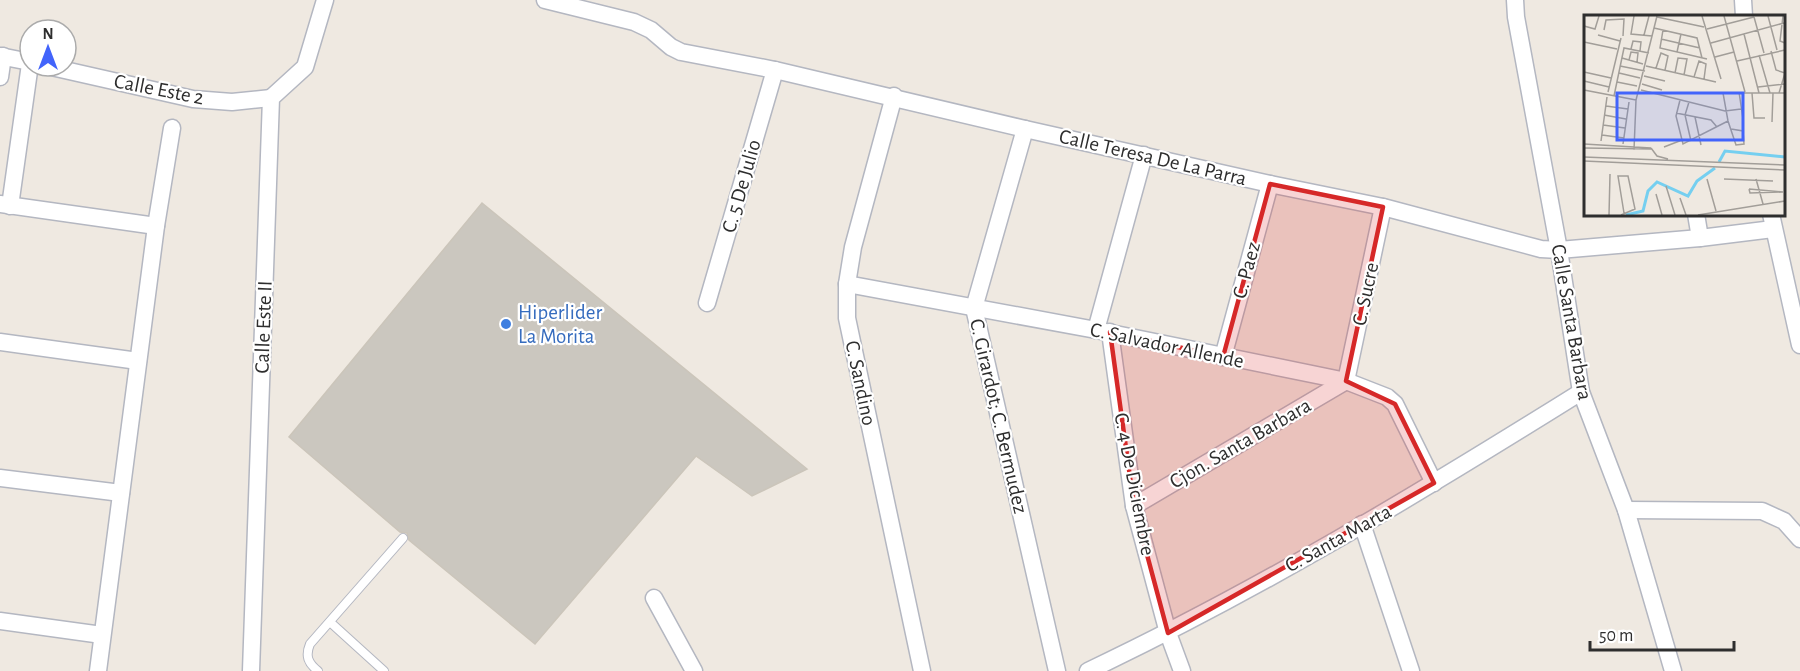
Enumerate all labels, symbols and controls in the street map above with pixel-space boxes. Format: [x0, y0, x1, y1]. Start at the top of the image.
inset map [1584, 15, 1785, 216]
north arrow [18, 18, 78, 78]
text: N [42, 26, 54, 42]
street label: Calle Este 2 [112, 70, 206, 108]
street label: Calle Teresa De La Parra [1057, 126, 1249, 189]
street label: C. 5 De Julio [718, 137, 765, 235]
street label: C. Paez [1229, 240, 1264, 301]
street label: Calle Santa Barbara [1547, 242, 1596, 402]
street label: C. Sucre [1349, 261, 1382, 328]
street label: Calle Este II [251, 280, 276, 374]
place label: Hiperlider La Morita [518, 302, 602, 347]
marker: Hiperlider La Morita [499, 317, 513, 331]
street label: C. Girardot; C. Bermudez [966, 317, 1031, 516]
street label: C. Salvador Allende [1088, 319, 1246, 372]
street label: C. Sandino [841, 339, 880, 427]
street label: Cjon. Santa Barbara [1166, 394, 1315, 492]
street label: C. 4 De Diciembre [1110, 411, 1159, 557]
street label: C. Santa Marta [1282, 501, 1395, 576]
scale bar [1590, 614, 1734, 652]
text: 50 m [1599, 627, 1633, 645]

